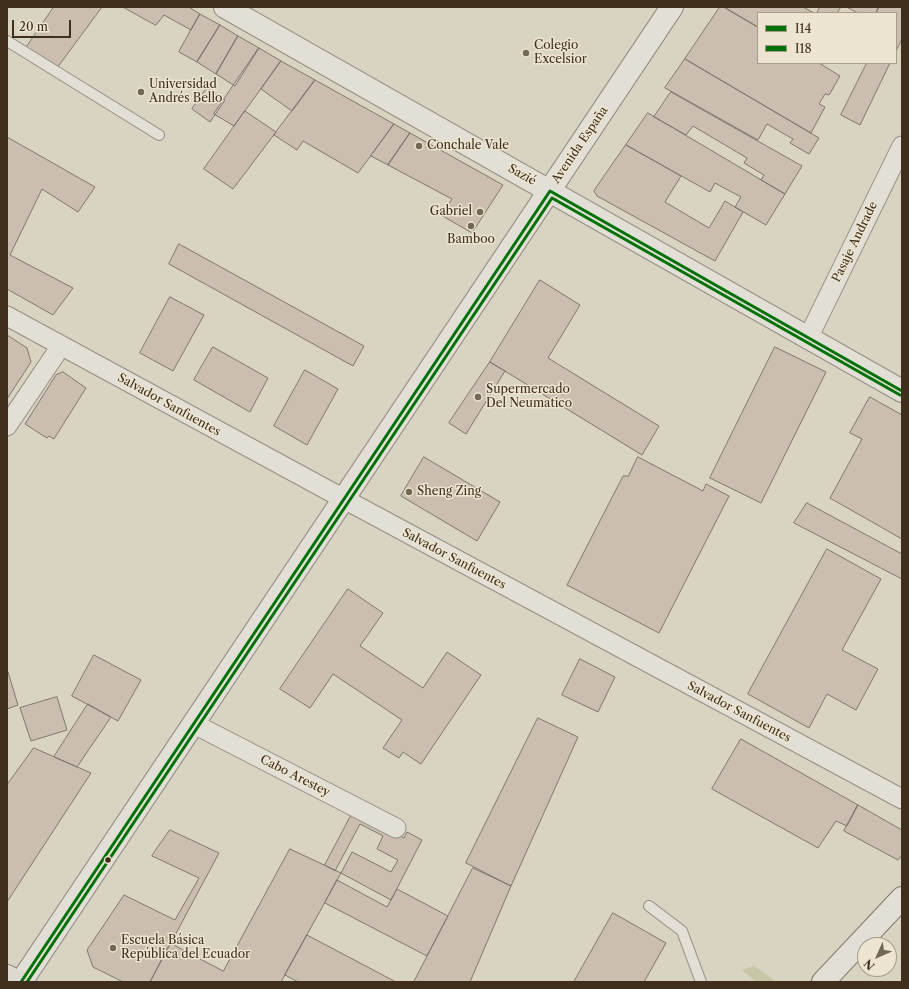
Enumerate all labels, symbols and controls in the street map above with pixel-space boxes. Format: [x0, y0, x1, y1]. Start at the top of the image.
scale bar [14, 12, 73, 38]
legend [757, 12, 897, 64]
text: 20 m [19, 19, 48, 34]
text: I14 [795, 21, 812, 36]
place label: Colegio Excelsior [534, 39, 587, 67]
text: I18 [795, 41, 812, 56]
marker: Colegio Excelsior [521, 48, 531, 58]
place label: Universidad Andrés Bello [149, 78, 222, 106]
marker: Universidad Andrés Bello [136, 87, 146, 97]
street label: Avenida España [549, 104, 611, 186]
place label: Conchale Vale [427, 139, 509, 153]
marker: Conchale Vale [414, 141, 424, 151]
street label: Sazié [505, 161, 539, 189]
street label: Pasaje Andrade [829, 199, 881, 285]
place label: Gabriel [430, 205, 472, 219]
marker: Gabriel [475, 207, 485, 217]
marker: Bamboo [466, 221, 476, 231]
place label: Bamboo [447, 233, 495, 247]
street label: Salvador Sanfuentes [115, 371, 223, 439]
place label: Supermercado Del Neumatico [486, 383, 572, 411]
marker: Supermercado Del Neumatico [473, 392, 483, 402]
place label: Sheng Zing [417, 485, 481, 499]
marker: Sheng Zing [404, 487, 414, 497]
street label: Salvador Sanfuentes [400, 526, 508, 592]
street label: Salvador Sanfuentes [685, 679, 793, 745]
street label: Cabo Arestey [258, 752, 332, 800]
unlabelled marker [103, 855, 113, 865]
place label: Escuela Básica República del Ecuador [121, 934, 250, 962]
north arrow [857, 937, 897, 977]
marker: Escuela Básica República del Ecuador [108, 943, 118, 953]
text: N [861, 956, 878, 973]

